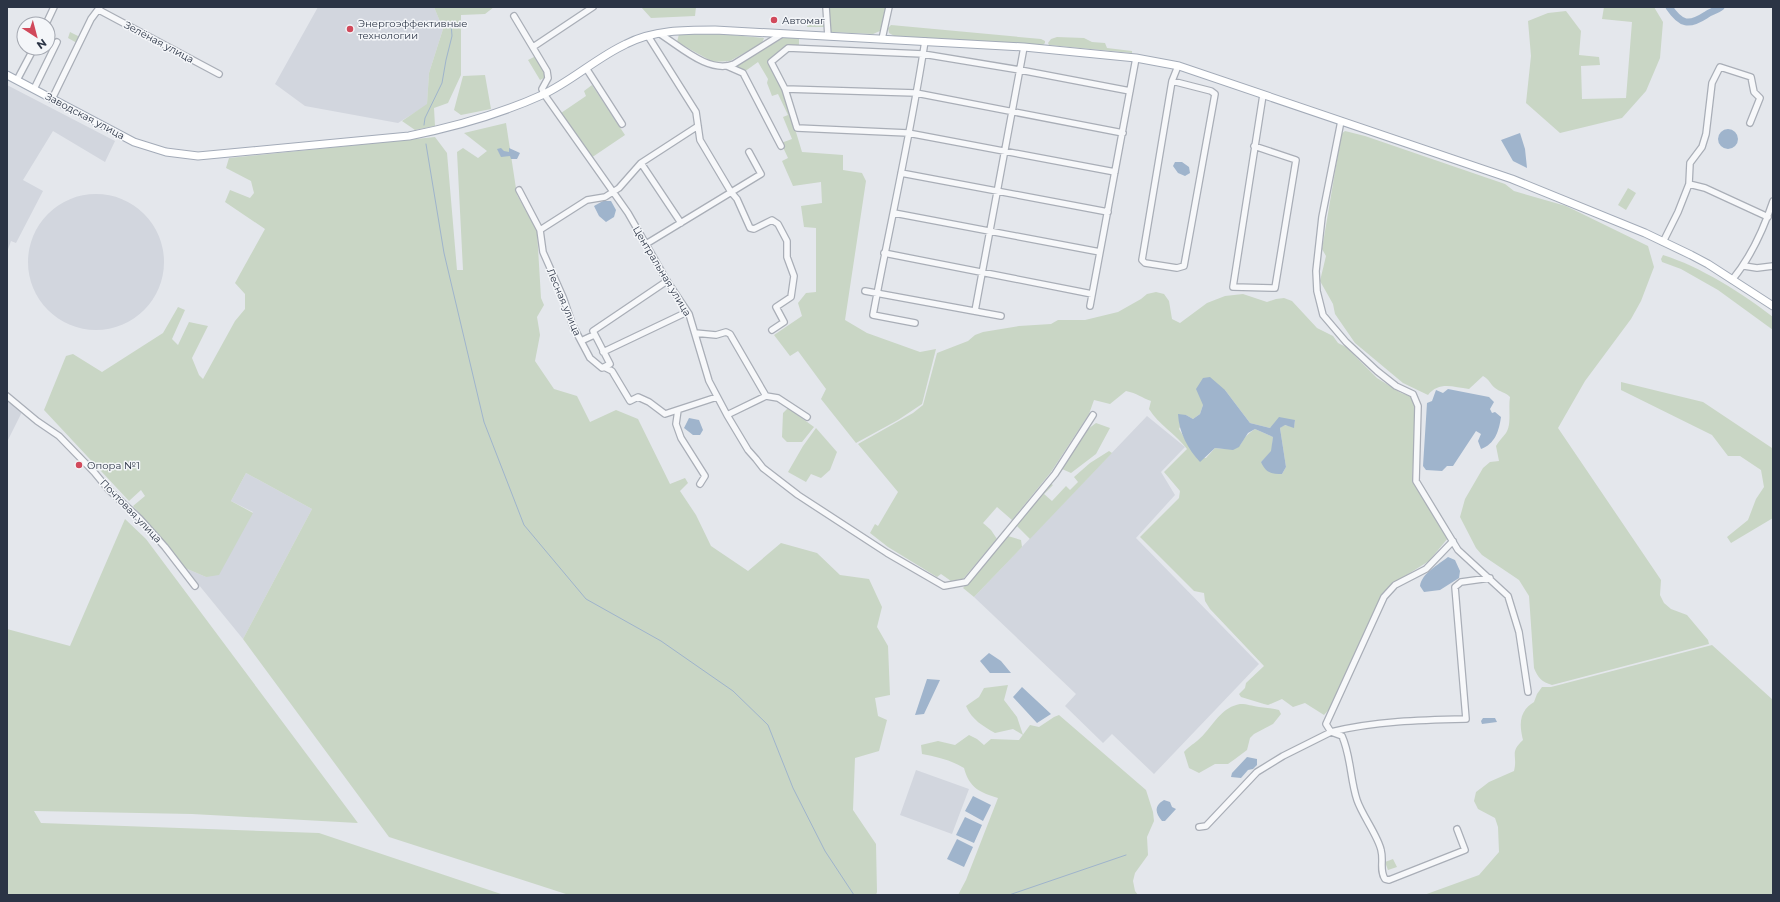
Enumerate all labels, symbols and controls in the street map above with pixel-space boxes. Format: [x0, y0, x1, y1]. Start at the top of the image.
place label: Автомаг [782, 14, 825, 27]
marker: Автомаг [769, 15, 779, 25]
north arrow [16, 16, 56, 56]
place label: Энергоэффективные технологии [358, 17, 467, 42]
street label: Зелёная улица [122, 18, 196, 66]
marker: Энергоэффективные технологии [345, 24, 355, 34]
text: N [34, 36, 50, 52]
street label: Заводская улица [43, 90, 127, 142]
street label: Центральная улица [630, 224, 694, 318]
street label: Лесная улица [544, 266, 584, 338]
place label: Опора №1 [87, 459, 140, 472]
marker: Опора №1 [74, 460, 84, 470]
street label: Почтовая улица [97, 477, 165, 545]

